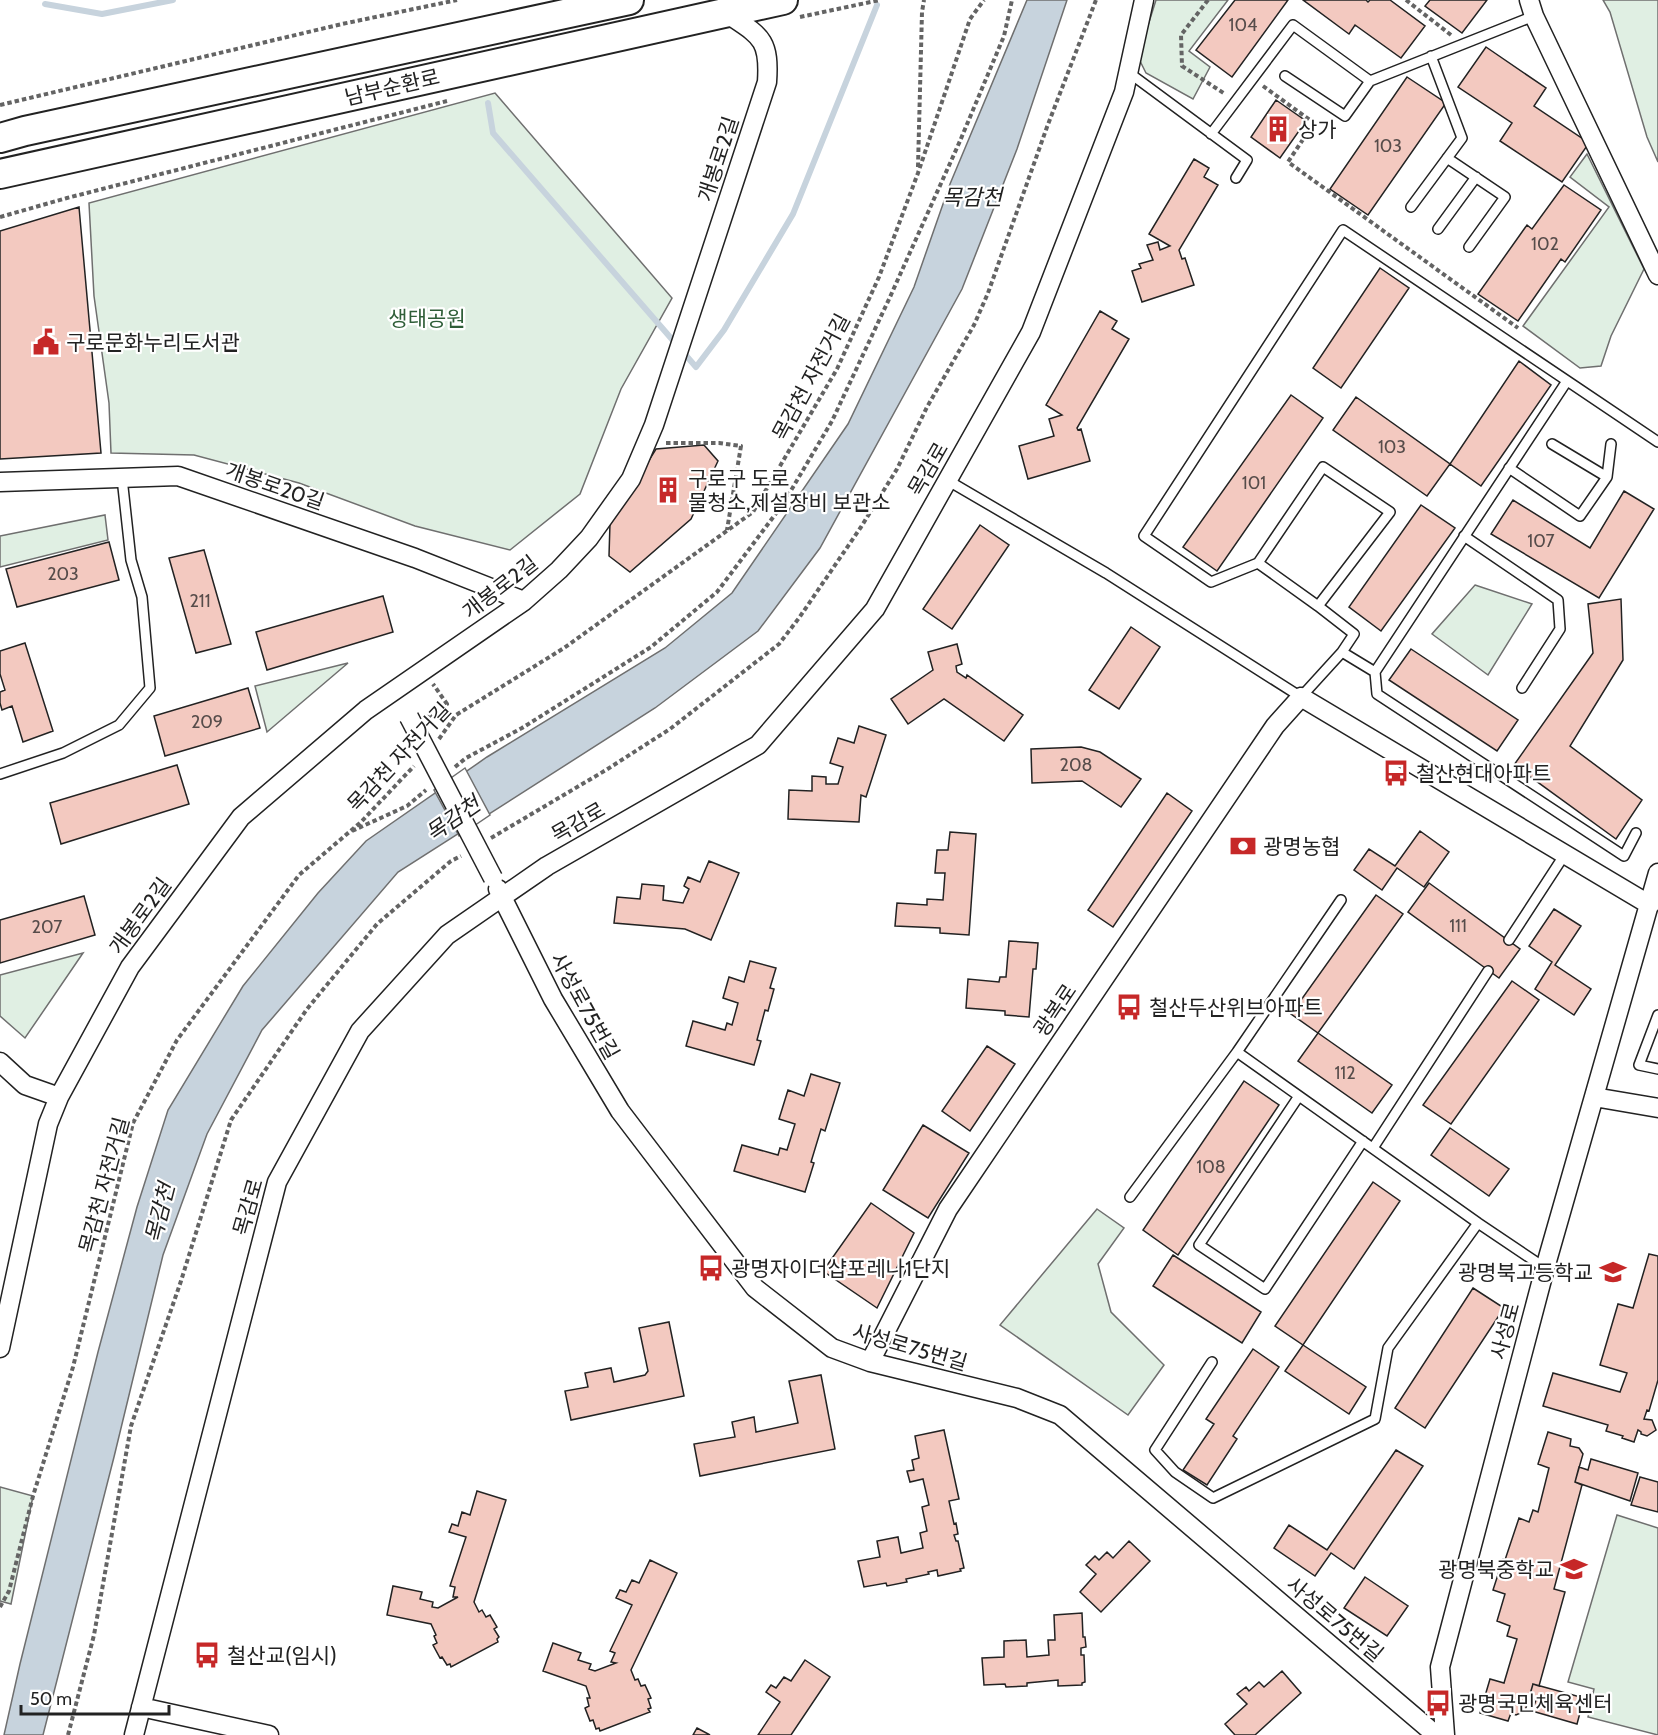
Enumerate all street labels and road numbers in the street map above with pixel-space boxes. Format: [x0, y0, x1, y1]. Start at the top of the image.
street label: 남부순환로 [342, 64, 442, 110]
street label: 개봉로2길 [692, 113, 744, 205]
street label: 목감천 자전거길 [767, 309, 855, 445]
street label: 목감로 [903, 438, 953, 500]
street label: 개봉로20길 [222, 457, 328, 515]
street label: 개봉로2길 [458, 550, 542, 624]
street label: 목감천 자전거길 [342, 697, 456, 817]
street label: 목감로 [547, 797, 609, 847]
street label: 개봉로2길 [104, 873, 176, 959]
street label: 사성로75번길 [545, 948, 625, 1064]
street label: 광복로 [1028, 979, 1082, 1041]
street label: 목감천 자전거길 [74, 1114, 134, 1256]
street label: 목감로 [228, 1176, 268, 1238]
street label: 사성로 [1485, 1300, 1525, 1362]
street label: 사성로75번길 [850, 1319, 970, 1375]
street label: 사성로75번길 [1282, 1571, 1388, 1667]

